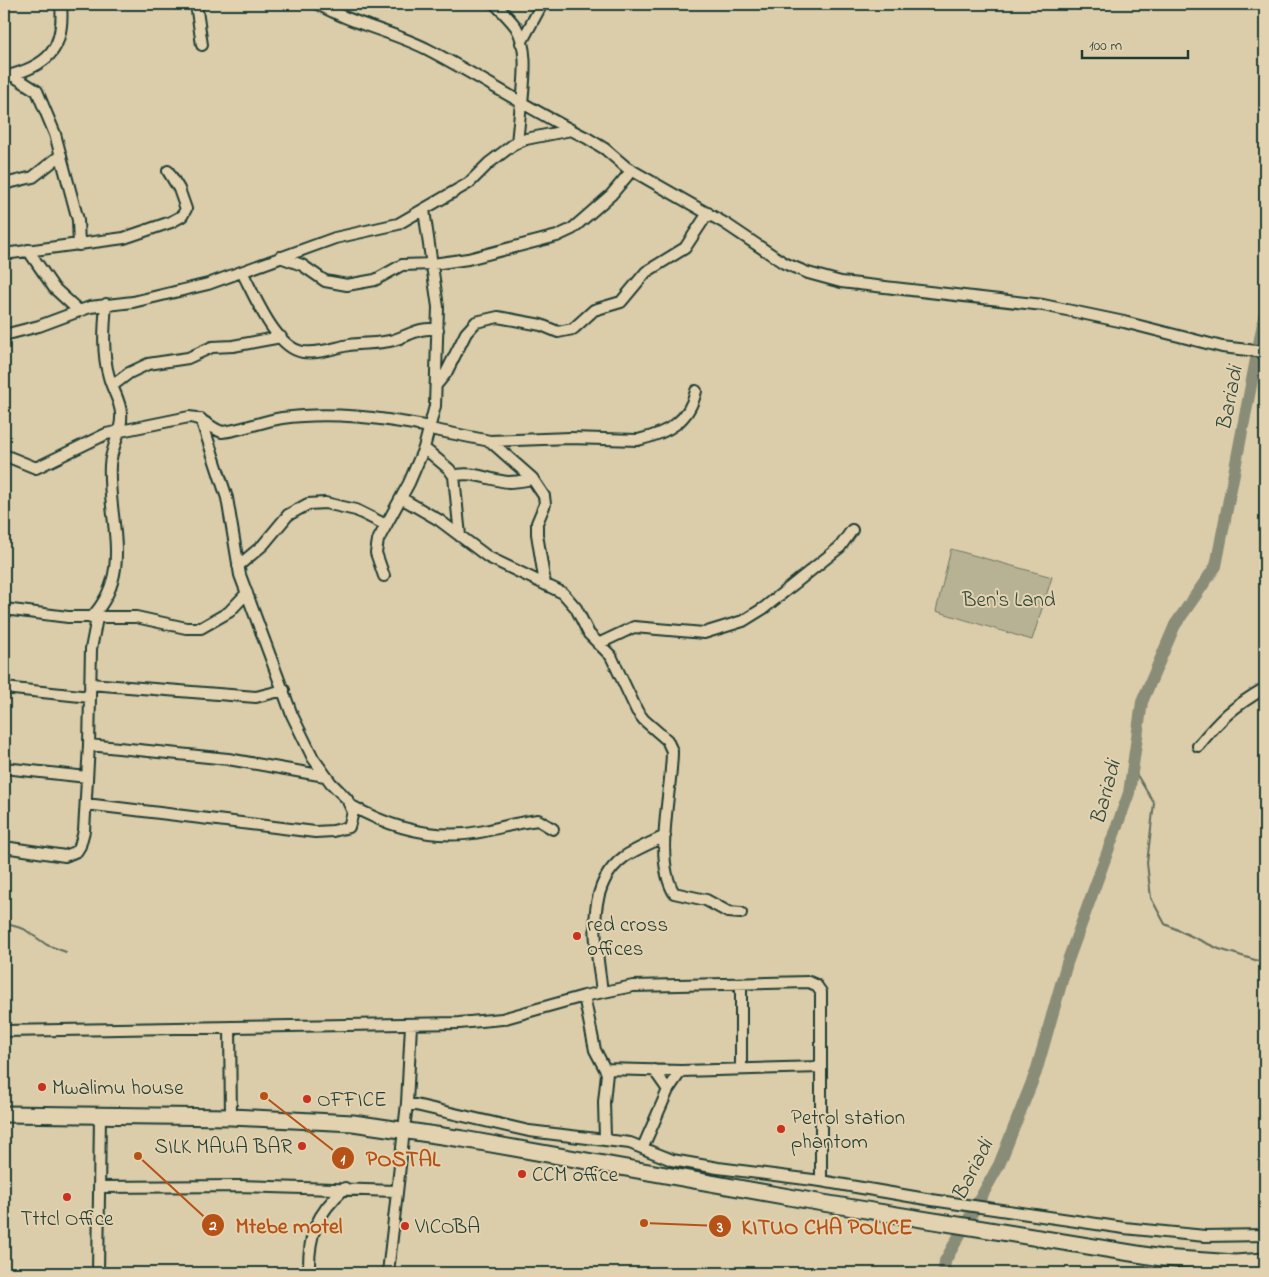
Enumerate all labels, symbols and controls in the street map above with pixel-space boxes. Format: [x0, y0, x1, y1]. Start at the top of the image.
scale bar [1082, 28, 1188, 60]
text: 100 m [1089, 35, 1122, 57]
water label: Bariadi [1209, 361, 1253, 434]
park label: Ben's Land [961, 586, 1056, 616]
water label: Bariadi [1083, 755, 1131, 829]
place label: red cross offices [587, 911, 668, 965]
marker: red cross offices [571, 930, 583, 942]
place label: Mwalimu house [52, 1074, 184, 1104]
marker: Mwalimu house [36, 1081, 48, 1093]
place label: OFFICE [317, 1086, 387, 1116]
marker: OFFICE [301, 1093, 313, 1105]
place label: Petrol station phantom [791, 1104, 905, 1158]
marker: Petrol station phantom [775, 1123, 787, 1135]
water label: Bariadi [945, 1132, 1004, 1207]
place label: SILK MAUA BAR [155, 1133, 292, 1163]
marker: SILK MAUA BAR [296, 1140, 308, 1152]
callout: POSTAL [331, 1140, 450, 1177]
text: POSTAL [366, 1145, 441, 1177]
text: 1 [341, 1149, 346, 1171]
place label: CCM office [532, 1161, 619, 1191]
marker: CCM office [516, 1168, 528, 1180]
marker: Tttcl Office [61, 1191, 73, 1203]
place label: Tttcl Office [21, 1205, 114, 1235]
callout: Mtebe motel [201, 1207, 353, 1244]
callout: KITUO CHA POLICE [707, 1208, 923, 1245]
text: Mtebe motel [235, 1212, 343, 1244]
place label: VICOBA [414, 1213, 480, 1243]
text: KITUO CHA POLICE [742, 1213, 912, 1245]
text: 2 [208, 1215, 217, 1237]
text: 3 [716, 1217, 723, 1239]
marker: VICOBA [399, 1220, 411, 1232]

